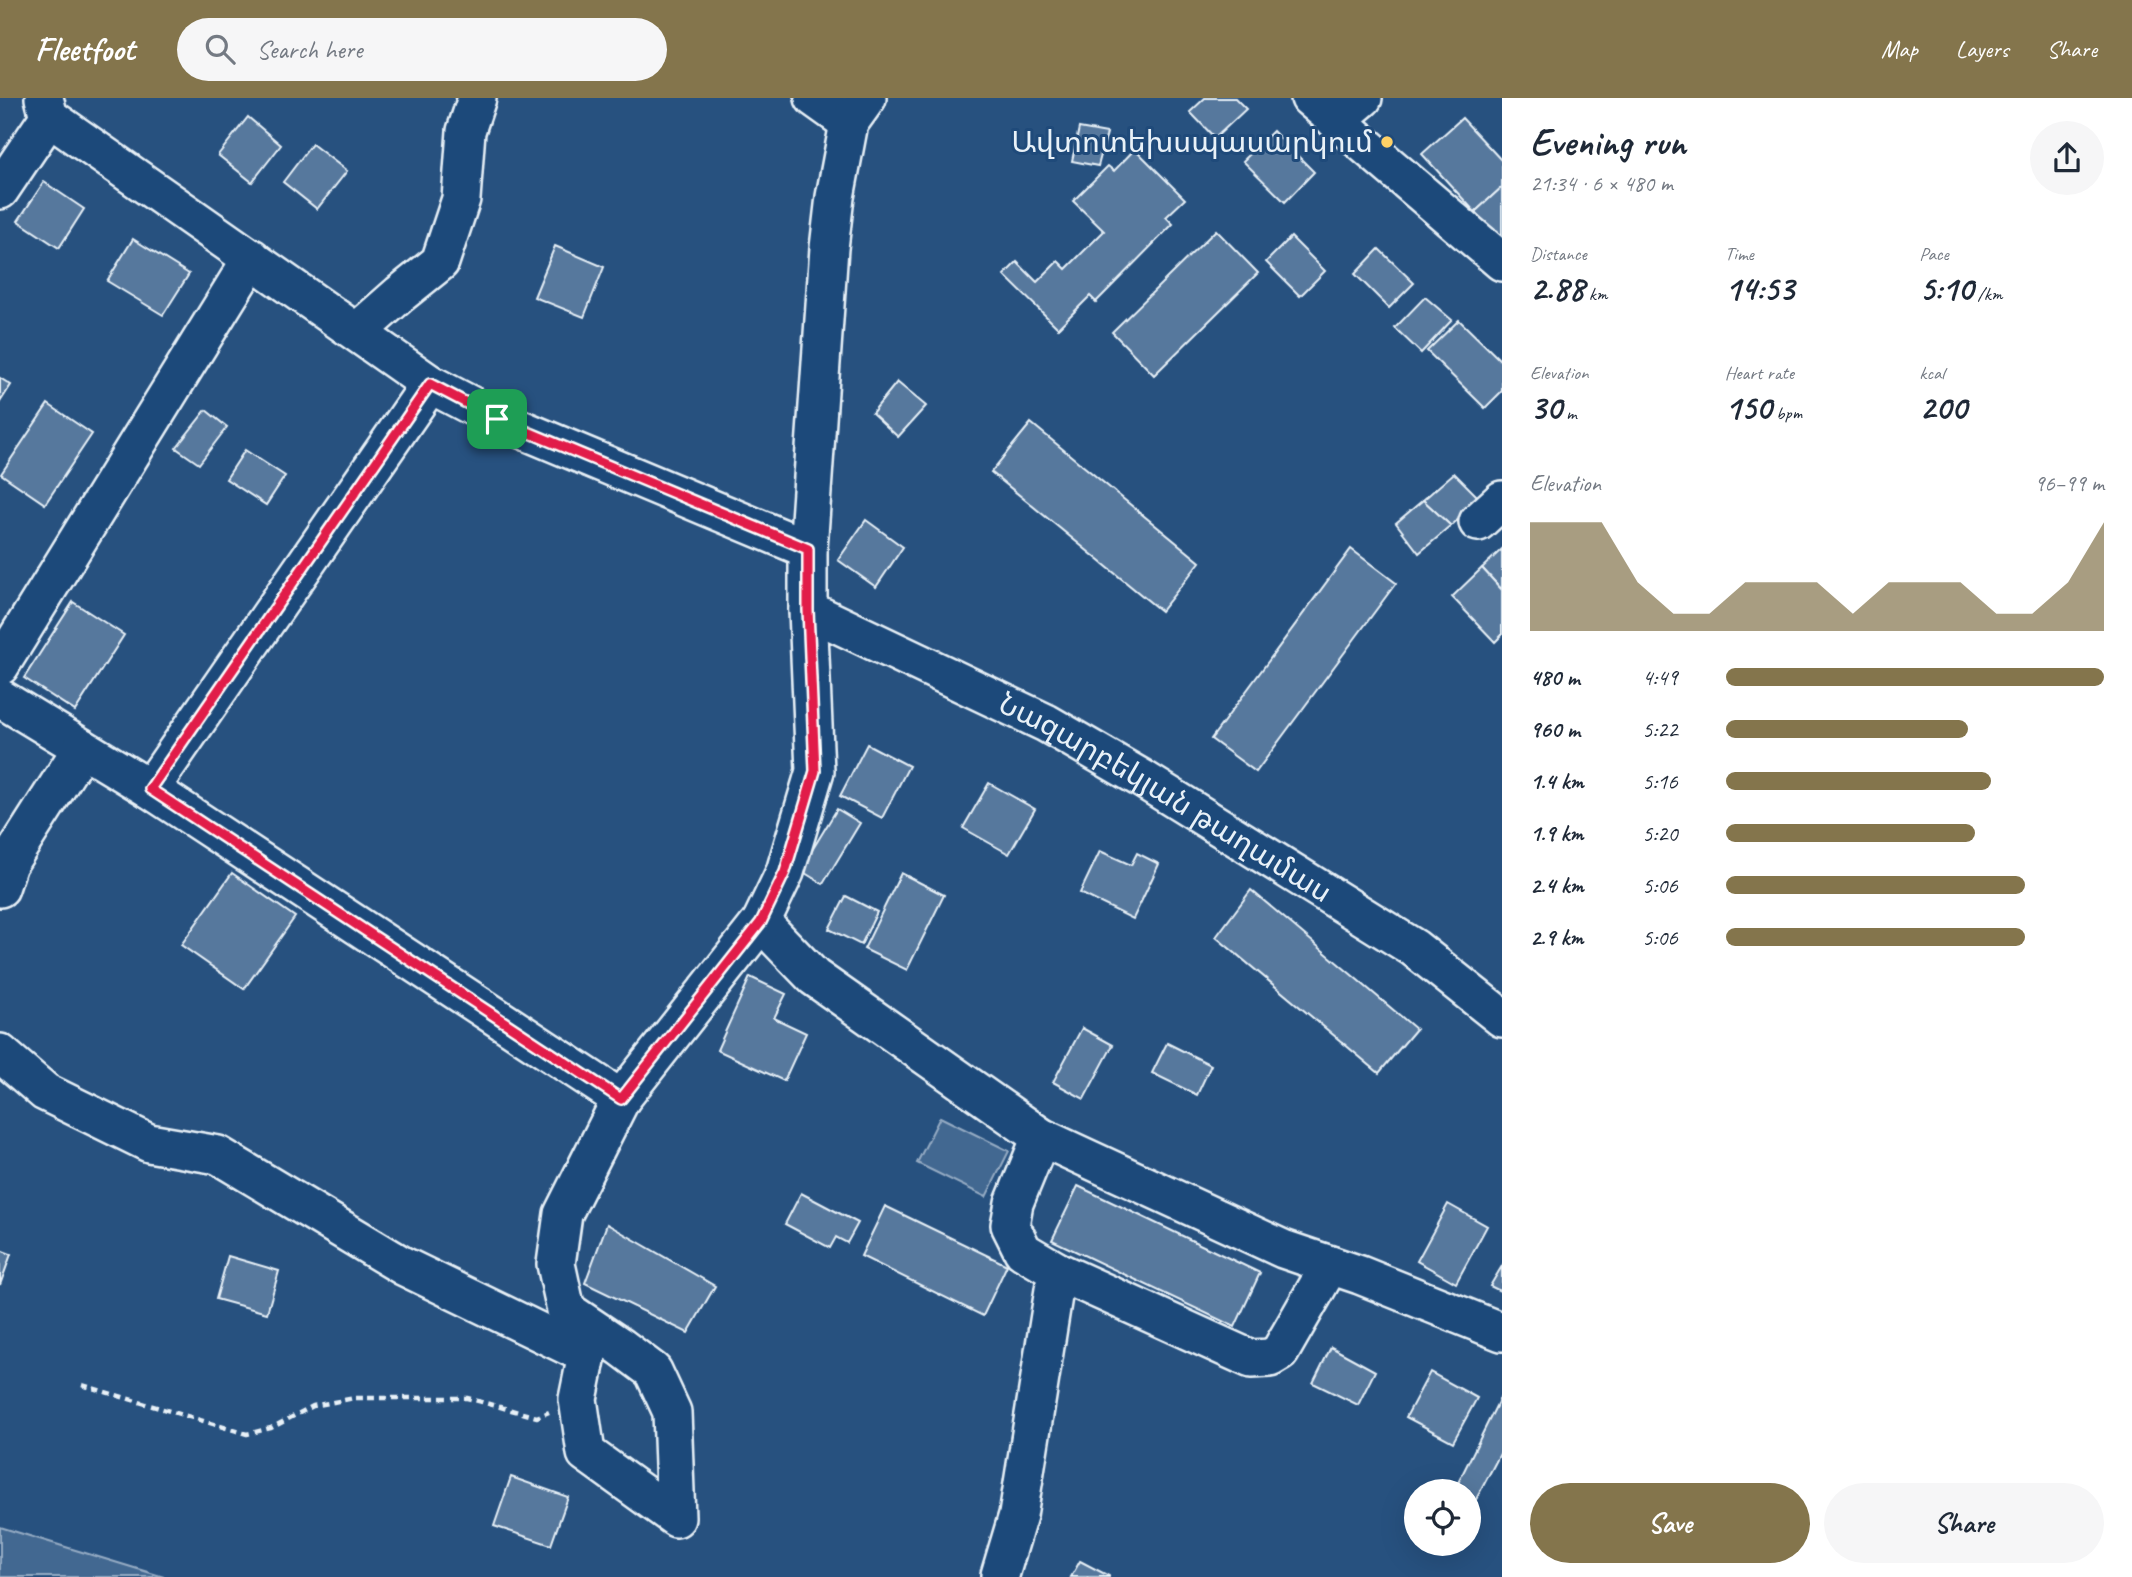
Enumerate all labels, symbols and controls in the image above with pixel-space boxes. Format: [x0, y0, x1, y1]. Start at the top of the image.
search box [177, 18, 667, 81]
text: Fleetfoot [35, 28, 135, 70]
icon: search [201, 30, 239, 68]
text: Search here [257, 33, 363, 66]
text: Map [1881, 34, 1918, 64]
text: Layers [1956, 34, 2009, 64]
text: Share [2047, 34, 2097, 64]
text: Evening run [1530, 119, 1686, 166]
button: share [2030, 121, 2104, 195]
place label: Ավտոտեխսպասարկում [1011, 123, 1373, 161]
marker: Ավտոտեխսպասարկում [1379, 134, 1395, 150]
text: 21:34 · 6 × 480 m [1530, 169, 1673, 198]
text: Distance [1530, 242, 1587, 266]
text: Time [1725, 242, 1754, 266]
text: Pace [1919, 242, 1949, 266]
text: 2.88 [1530, 266, 1584, 311]
text: 14:53 [1725, 266, 1794, 311]
text: 5:10 [1919, 266, 1973, 311]
text: km [1584, 282, 1607, 306]
text: /km [1973, 282, 2002, 306]
text: Elevation [1530, 361, 1588, 385]
text: Heart rate [1725, 361, 1794, 385]
text: kcal [1919, 361, 1944, 385]
text: 30 [1530, 385, 1562, 430]
text: 150 [1725, 385, 1771, 430]
text: 200 [1919, 385, 1967, 430]
pin [467, 389, 527, 449]
icon: arrive [478, 400, 516, 438]
text: m [1562, 401, 1577, 425]
text: bpm [1771, 401, 1802, 425]
text: Elevation [1530, 469, 1601, 498]
text: 96–99 m [2034, 469, 2104, 498]
text: 480 m [1530, 663, 1580, 692]
text: 4:49 [1642, 663, 1678, 692]
street label: Նազարբեկյան թաղամաս [993, 684, 1339, 911]
text: 960 m [1530, 715, 1580, 744]
text: 5:22 [1642, 715, 1678, 744]
text: 1.4 km [1530, 767, 1584, 796]
text: 5:16 [1642, 767, 1678, 796]
text: 1.9 km [1530, 819, 1583, 848]
text: 5:20 [1642, 819, 1678, 848]
text: 2.4 km [1530, 871, 1584, 900]
text: 5:06 [1642, 871, 1678, 900]
text: 2.9 km [1530, 923, 1583, 952]
text: 5:06 [1642, 923, 1678, 952]
map controls [1404, 1479, 1481, 1556]
button: locate [1404, 1479, 1481, 1556]
button: Save [1530, 1483, 1810, 1563]
button: Share [1824, 1483, 2104, 1563]

